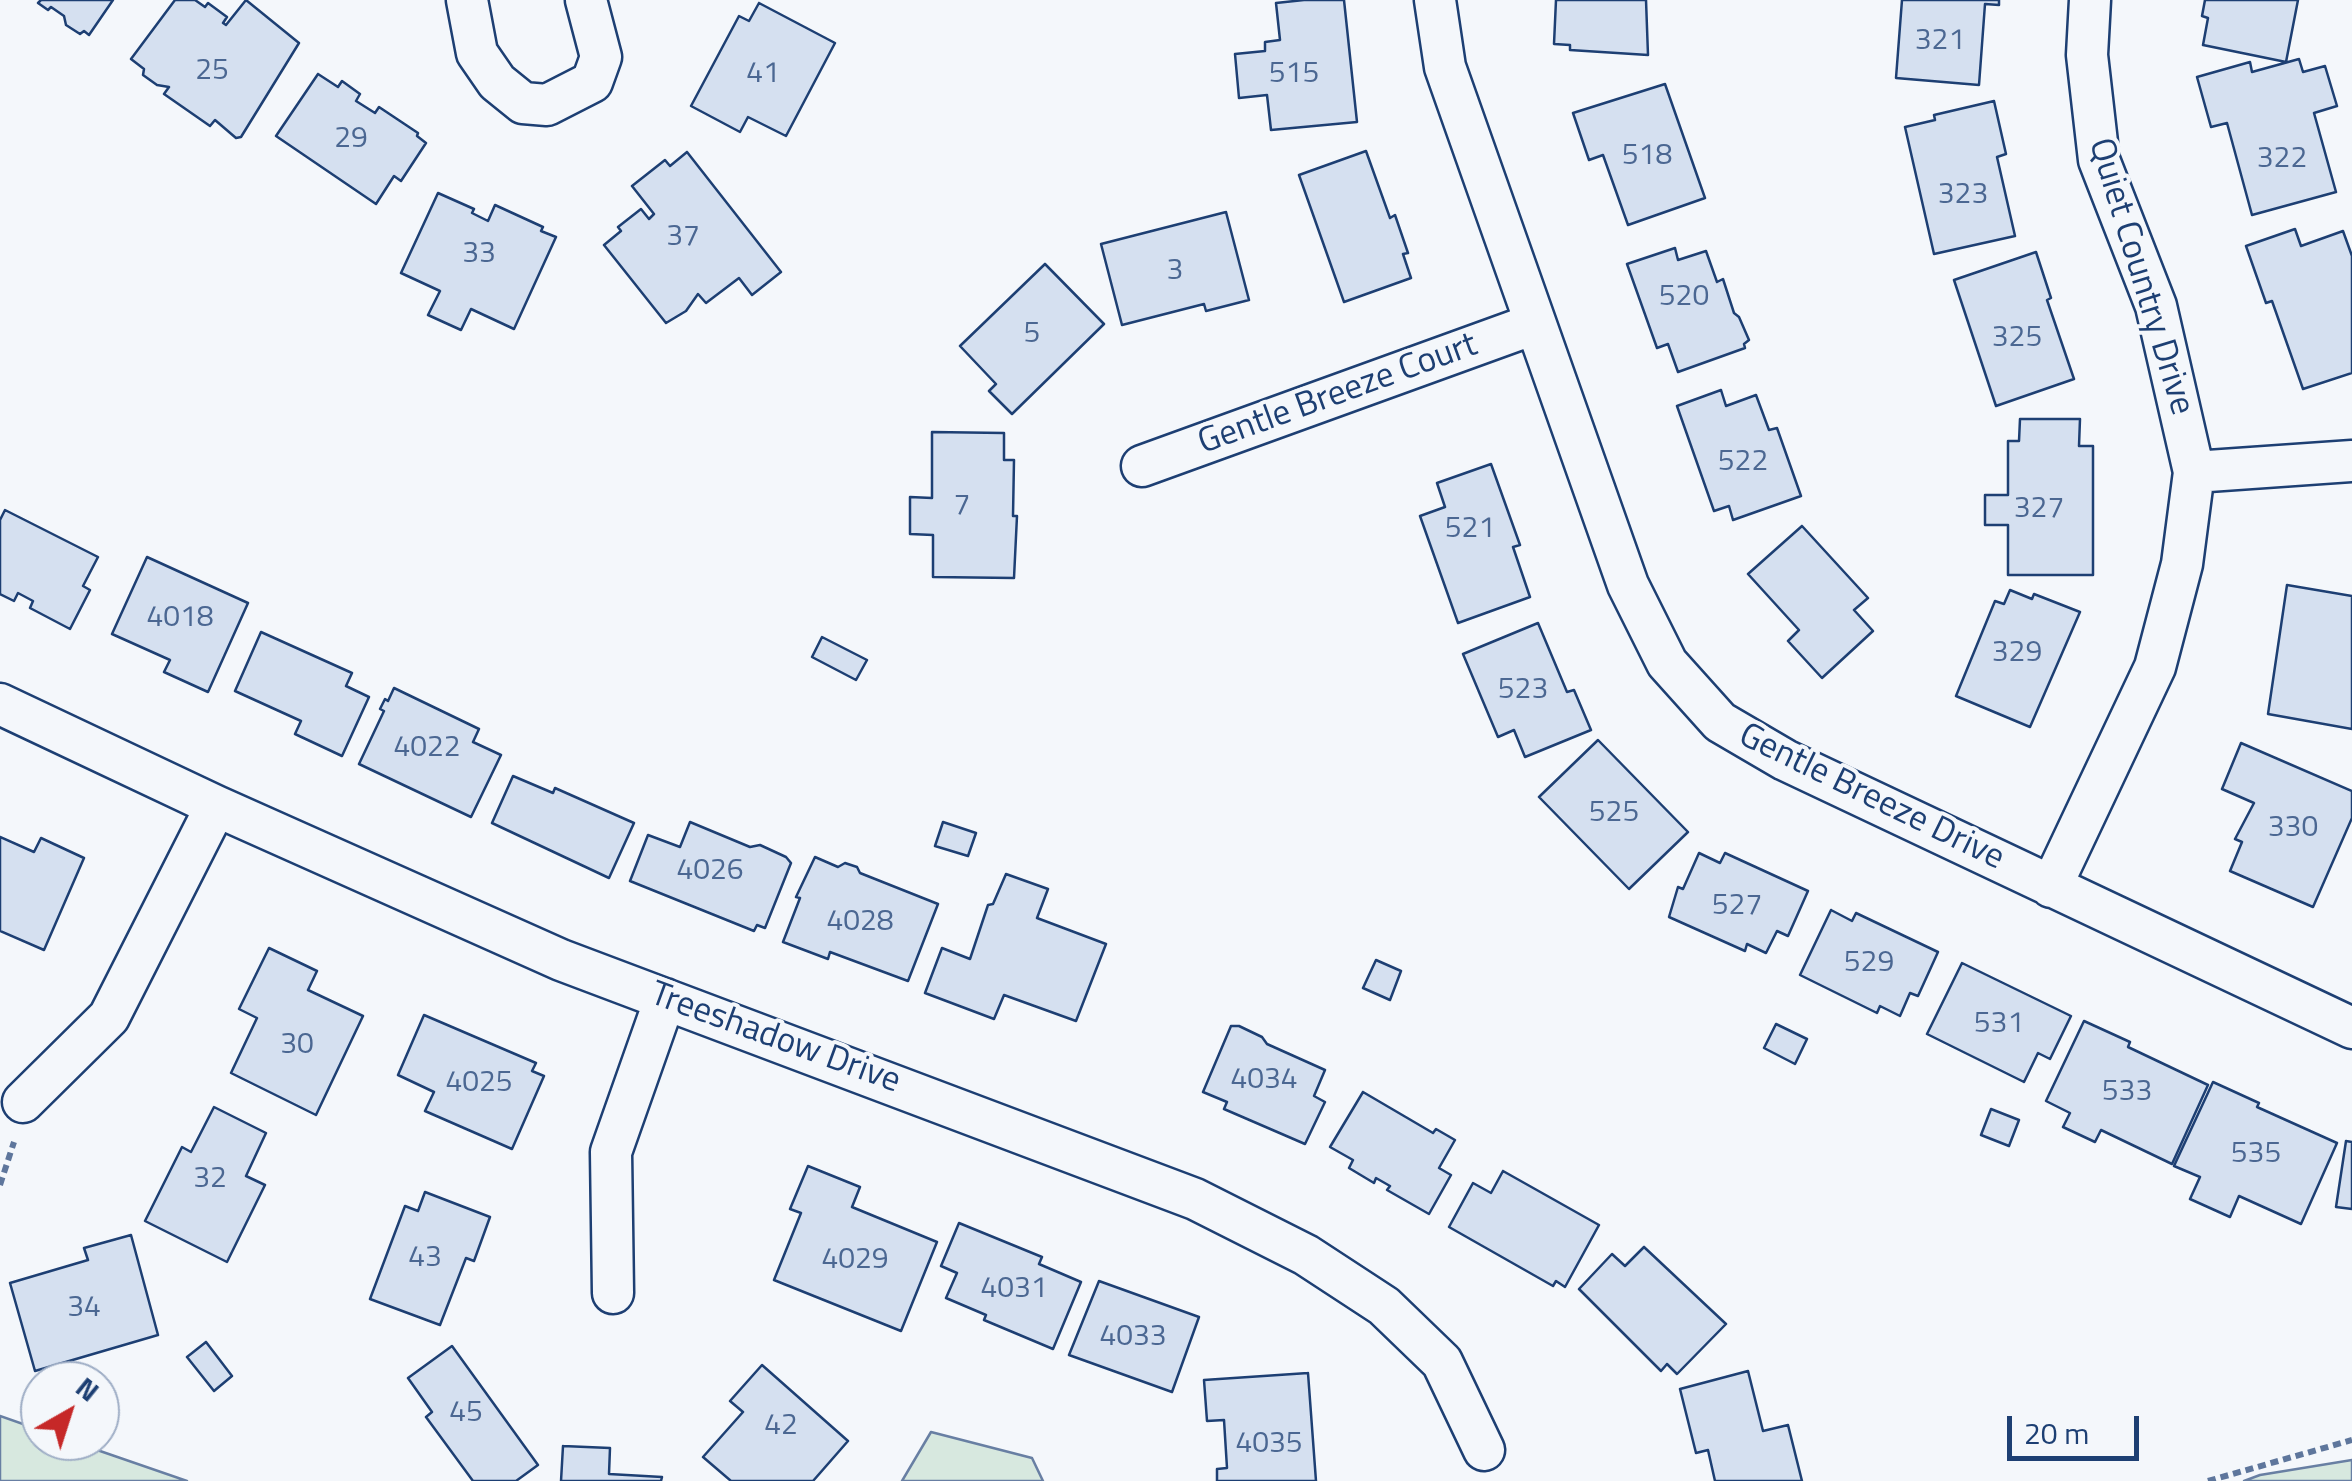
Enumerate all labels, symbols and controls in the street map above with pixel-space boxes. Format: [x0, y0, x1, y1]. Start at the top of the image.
house number: 321 [1915, 24, 1965, 60]
house number: 25 [195, 54, 229, 90]
house number: 41 [746, 57, 780, 93]
house number: 515 [1269, 57, 1319, 93]
house number: 29 [334, 122, 368, 158]
street label: Quiet Country Drive [2078, 134, 2202, 420]
house number: 518 [1622, 139, 1672, 175]
house number: 322 [2257, 142, 2307, 178]
house number: 323 [1938, 178, 1988, 214]
house number: 37 [666, 220, 700, 256]
house number: 33 [462, 237, 496, 273]
house number: 3 [1167, 254, 1183, 290]
house number: 520 [1659, 280, 1709, 316]
house number: 5 [1024, 317, 1040, 353]
house number: 325 [1992, 321, 2042, 357]
street label: Gentle Breeze Court [1193, 325, 1483, 465]
house number: 522 [1718, 445, 1768, 481]
house number: 7 [954, 489, 970, 525]
house number: 327 [2014, 492, 2064, 528]
house number: 521 [1445, 512, 1495, 548]
house number: 4018 [146, 601, 214, 637]
house number: 329 [1992, 636, 2042, 672]
house number: 523 [1498, 673, 1548, 709]
street label: Gentle Breeze Drive [1731, 716, 2011, 880]
house number: 4022 [393, 731, 461, 767]
house number: 525 [1589, 796, 1639, 832]
house number: 330 [2268, 811, 2318, 847]
house number: 4026 [676, 854, 744, 890]
house number: 527 [1712, 889, 1762, 925]
house number: 4028 [826, 905, 894, 941]
house number: 529 [1844, 946, 1894, 982]
street label: Treeshadow Drive [644, 974, 906, 1104]
house number: 531 [1974, 1007, 2024, 1043]
house number: 30 [280, 1028, 314, 1064]
house number: 4034 [1230, 1063, 1298, 1099]
house number: 4025 [445, 1066, 513, 1102]
house number: 533 [2102, 1075, 2152, 1111]
house number: 535 [2231, 1137, 2281, 1173]
house number: 32 [193, 1162, 227, 1198]
house number: 43 [408, 1241, 442, 1277]
house number: 4029 [821, 1243, 889, 1279]
house number: 4031 [980, 1272, 1048, 1308]
house number: 34 [67, 1291, 101, 1327]
house number: 4033 [1099, 1320, 1167, 1356]
north arrow [20, 1361, 120, 1461]
text: N [67, 1366, 109, 1412]
house number: 45 [449, 1396, 483, 1432]
scale bar [2012, 1396, 2144, 1458]
house number: 42 [764, 1409, 798, 1445]
text: 20 m [2024, 1410, 2089, 1456]
house number: 4035 [1235, 1427, 1303, 1463]

